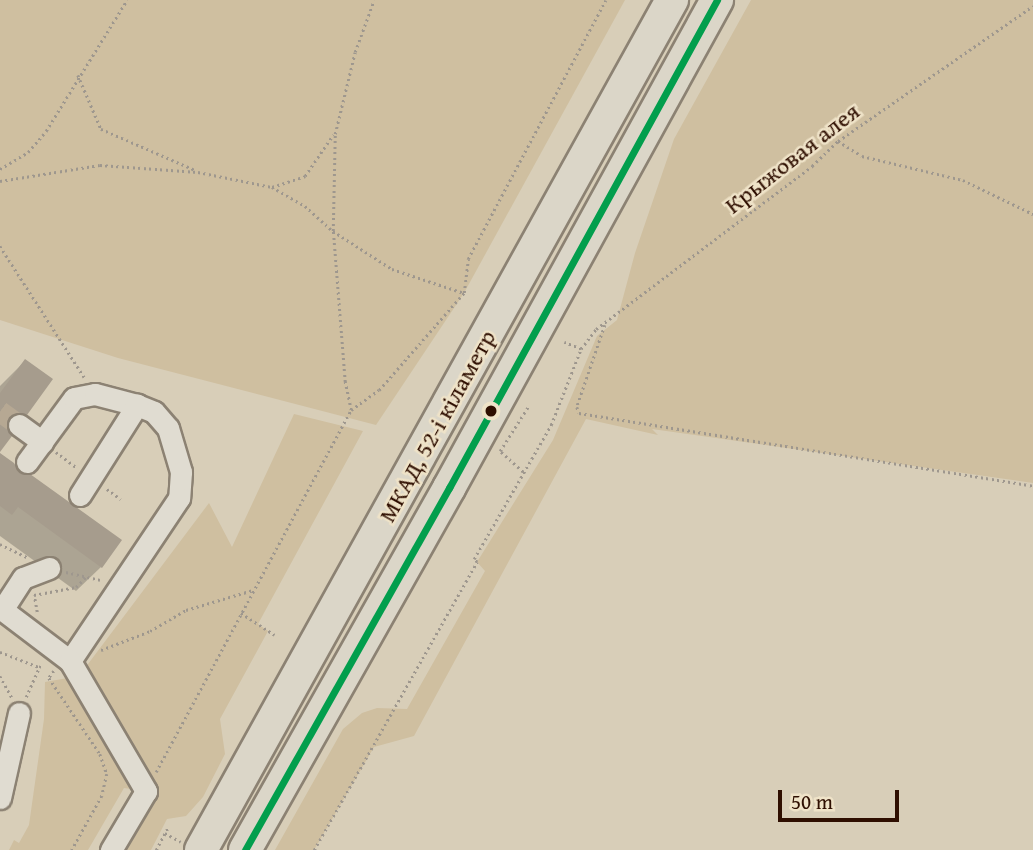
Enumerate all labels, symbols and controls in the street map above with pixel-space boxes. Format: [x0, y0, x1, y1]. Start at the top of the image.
street label: Крыжовая алея [719, 96, 865, 220]
street label: МКАД, 52-і кіламетр [372, 325, 502, 527]
unlabelled marker [484, 404, 498, 418]
scale bar [781, 776, 902, 820]
text: 50 m [791, 786, 833, 817]

